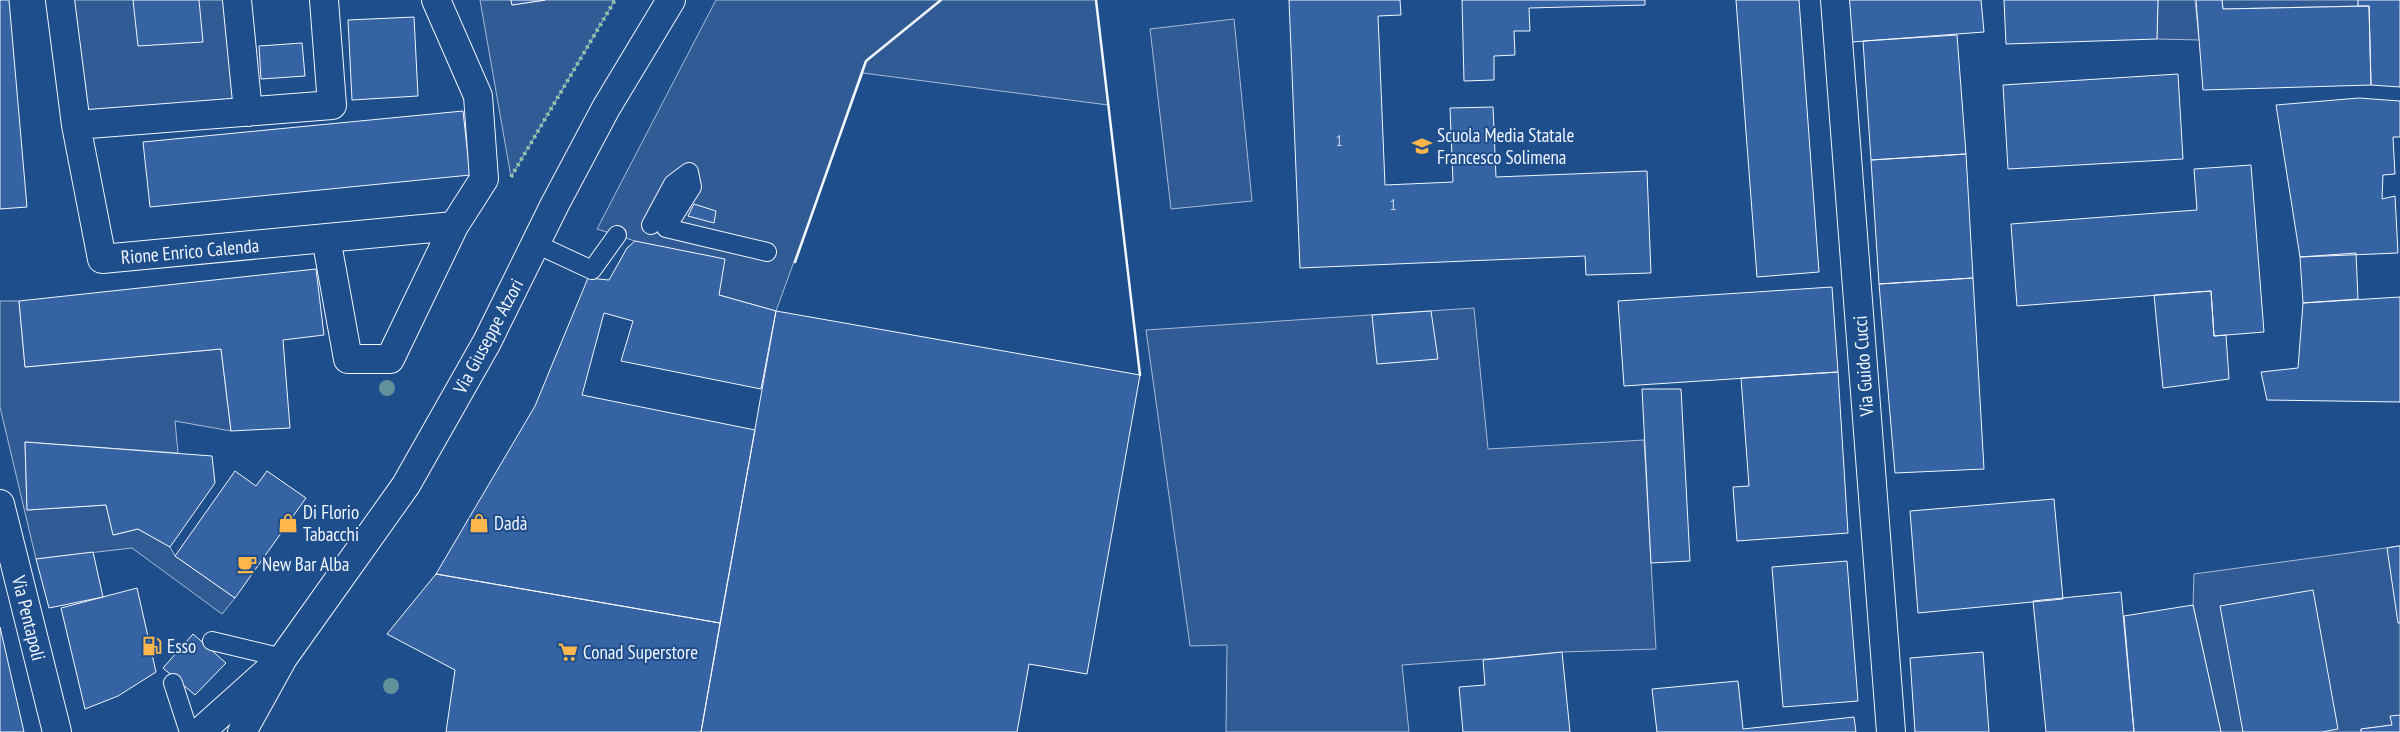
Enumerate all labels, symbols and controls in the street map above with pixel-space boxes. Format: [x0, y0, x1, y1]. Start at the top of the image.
place label: Scuola Media Statale Francesco Solimena [1437, 123, 1575, 169]
house number: 1 [1335, 130, 1343, 150]
school or university icon: Scuola Media Statale Francesco Solimena [1411, 135, 1433, 157]
house number: 1 [1389, 194, 1397, 214]
street label: Rione Enrico Calenda [120, 233, 260, 269]
street label: Via Giuseppe Atzori [447, 275, 528, 398]
street label: Via Guido Cucci [1848, 315, 1879, 418]
place label: Di Florio Tabacchi [303, 500, 359, 546]
place label: Dadà [494, 511, 527, 535]
shop icon: Di Florio Tabacchi [277, 512, 299, 534]
shop icon: Dadà [468, 512, 490, 534]
place label: New Bar Alba [262, 552, 349, 576]
cafe icon: New Bar Alba [236, 553, 258, 575]
street label: Via Pentapoli [7, 572, 51, 663]
place label: Esso [167, 634, 196, 658]
fuel station icon: Esso [141, 635, 163, 657]
place label: Conad Superstore [583, 640, 698, 664]
supermarket icon: Conad Superstore [557, 641, 579, 663]

